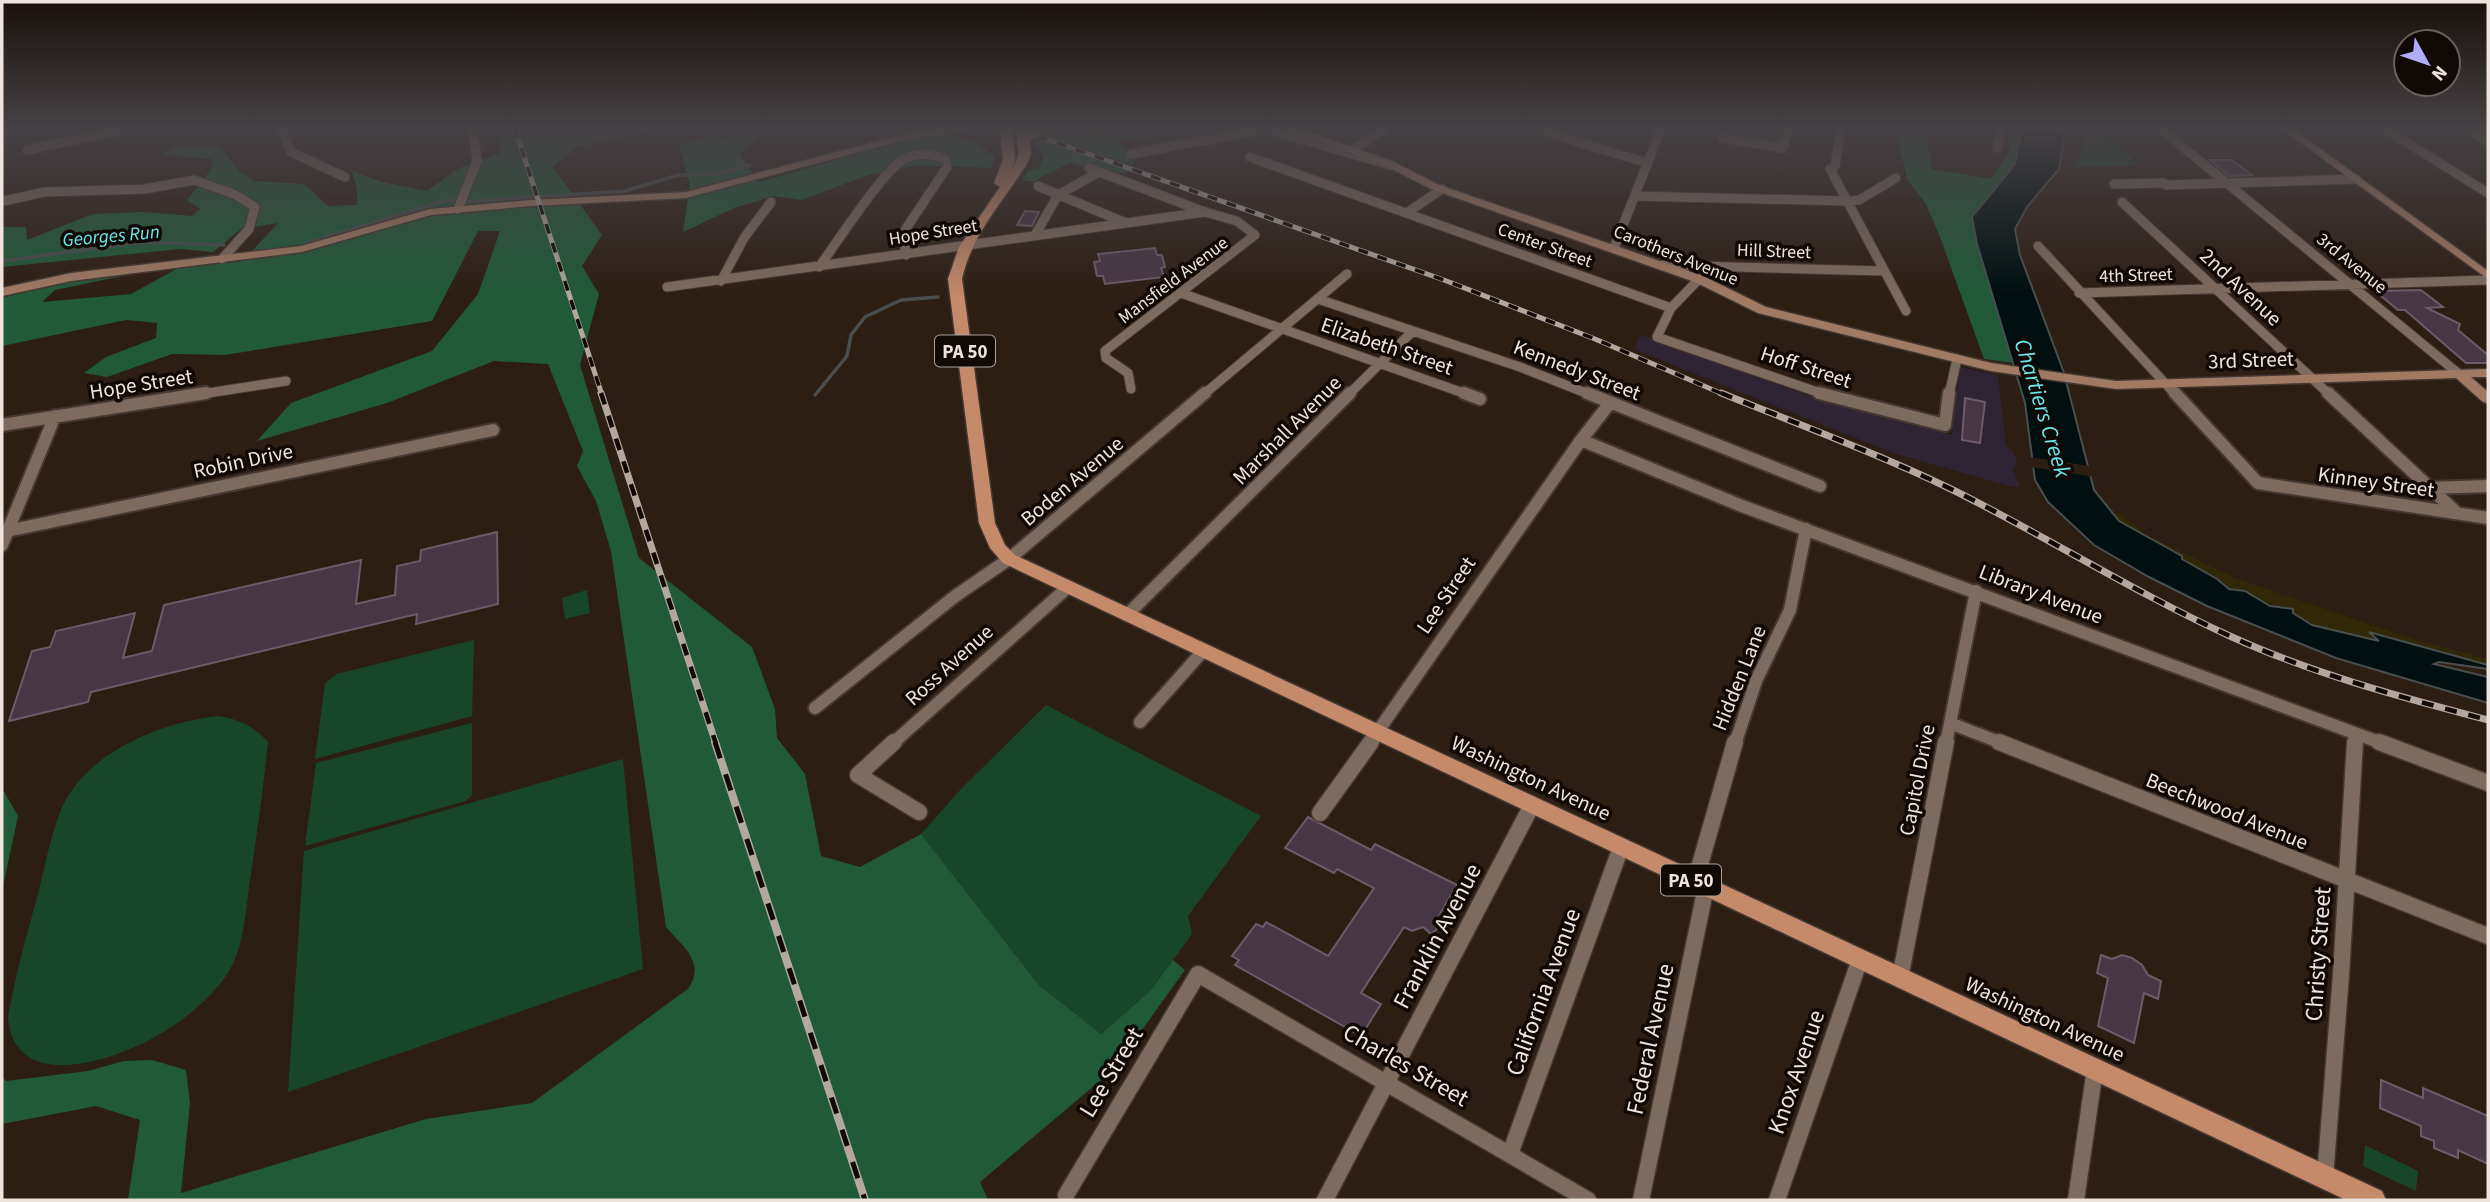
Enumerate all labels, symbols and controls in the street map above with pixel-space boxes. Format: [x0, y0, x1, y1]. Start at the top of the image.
north arrow [2392, 28, 2462, 98]
text: N [2424, 59, 2453, 86]
street label: Hope Street [887, 213, 979, 252]
street label: Center Street [1494, 217, 1596, 274]
water label: Georges Run [61, 219, 161, 254]
street label: Carothers Avenue [1610, 219, 1742, 292]
street label: 3rd Avenue [2311, 227, 2392, 300]
street label: Mansfield Avenue [1113, 231, 1234, 330]
street label: Hill Street [1737, 238, 1811, 265]
street label: 2nd Avenue [2193, 241, 2289, 333]
street label: 4th Street [2099, 262, 2173, 289]
street label: Elizabeth Street [1317, 309, 1457, 383]
street label: Kennedy Street [1509, 332, 1645, 408]
water label: Chartiers Creek [2006, 335, 2080, 483]
road number: PA 50 [935, 336, 995, 366]
street label: Hoff Street [1757, 338, 1855, 396]
street label: 3rd Street [2208, 344, 2294, 376]
street label: Hope Street [87, 361, 195, 407]
street label: Marshall Avenue [1226, 369, 1348, 491]
street label: Boden Avenue [1014, 429, 1130, 533]
street label: Robin Drive [190, 436, 296, 486]
street label: Kinney Street [2316, 459, 2436, 505]
street label: Lee Street [1409, 550, 1483, 640]
street label: Library Avenue [1975, 557, 2107, 631]
street label: Ross Avenue [898, 617, 1000, 713]
street label: Hidden Lane [1704, 621, 1774, 735]
street label: Capitol Drive [1892, 722, 1942, 838]
street label: Washington Avenue [1446, 728, 1616, 828]
street label: Beechwood Avenue [2141, 765, 2313, 857]
street label: Franklin Avenue [1384, 857, 1490, 1015]
road number: PA 50 [1661, 864, 1721, 895]
street label: Christy Street [2296, 886, 2341, 1023]
street label: California Avenue [1497, 904, 1590, 1081]
street label: Federal Avenue [1617, 960, 1684, 1118]
street label: Washington Avenue [1960, 969, 2130, 1069]
street label: Knox Avenue [1759, 1005, 1834, 1139]
street label: Charles Street [1336, 1015, 1475, 1116]
street label: Lee Street [1071, 1020, 1152, 1124]

